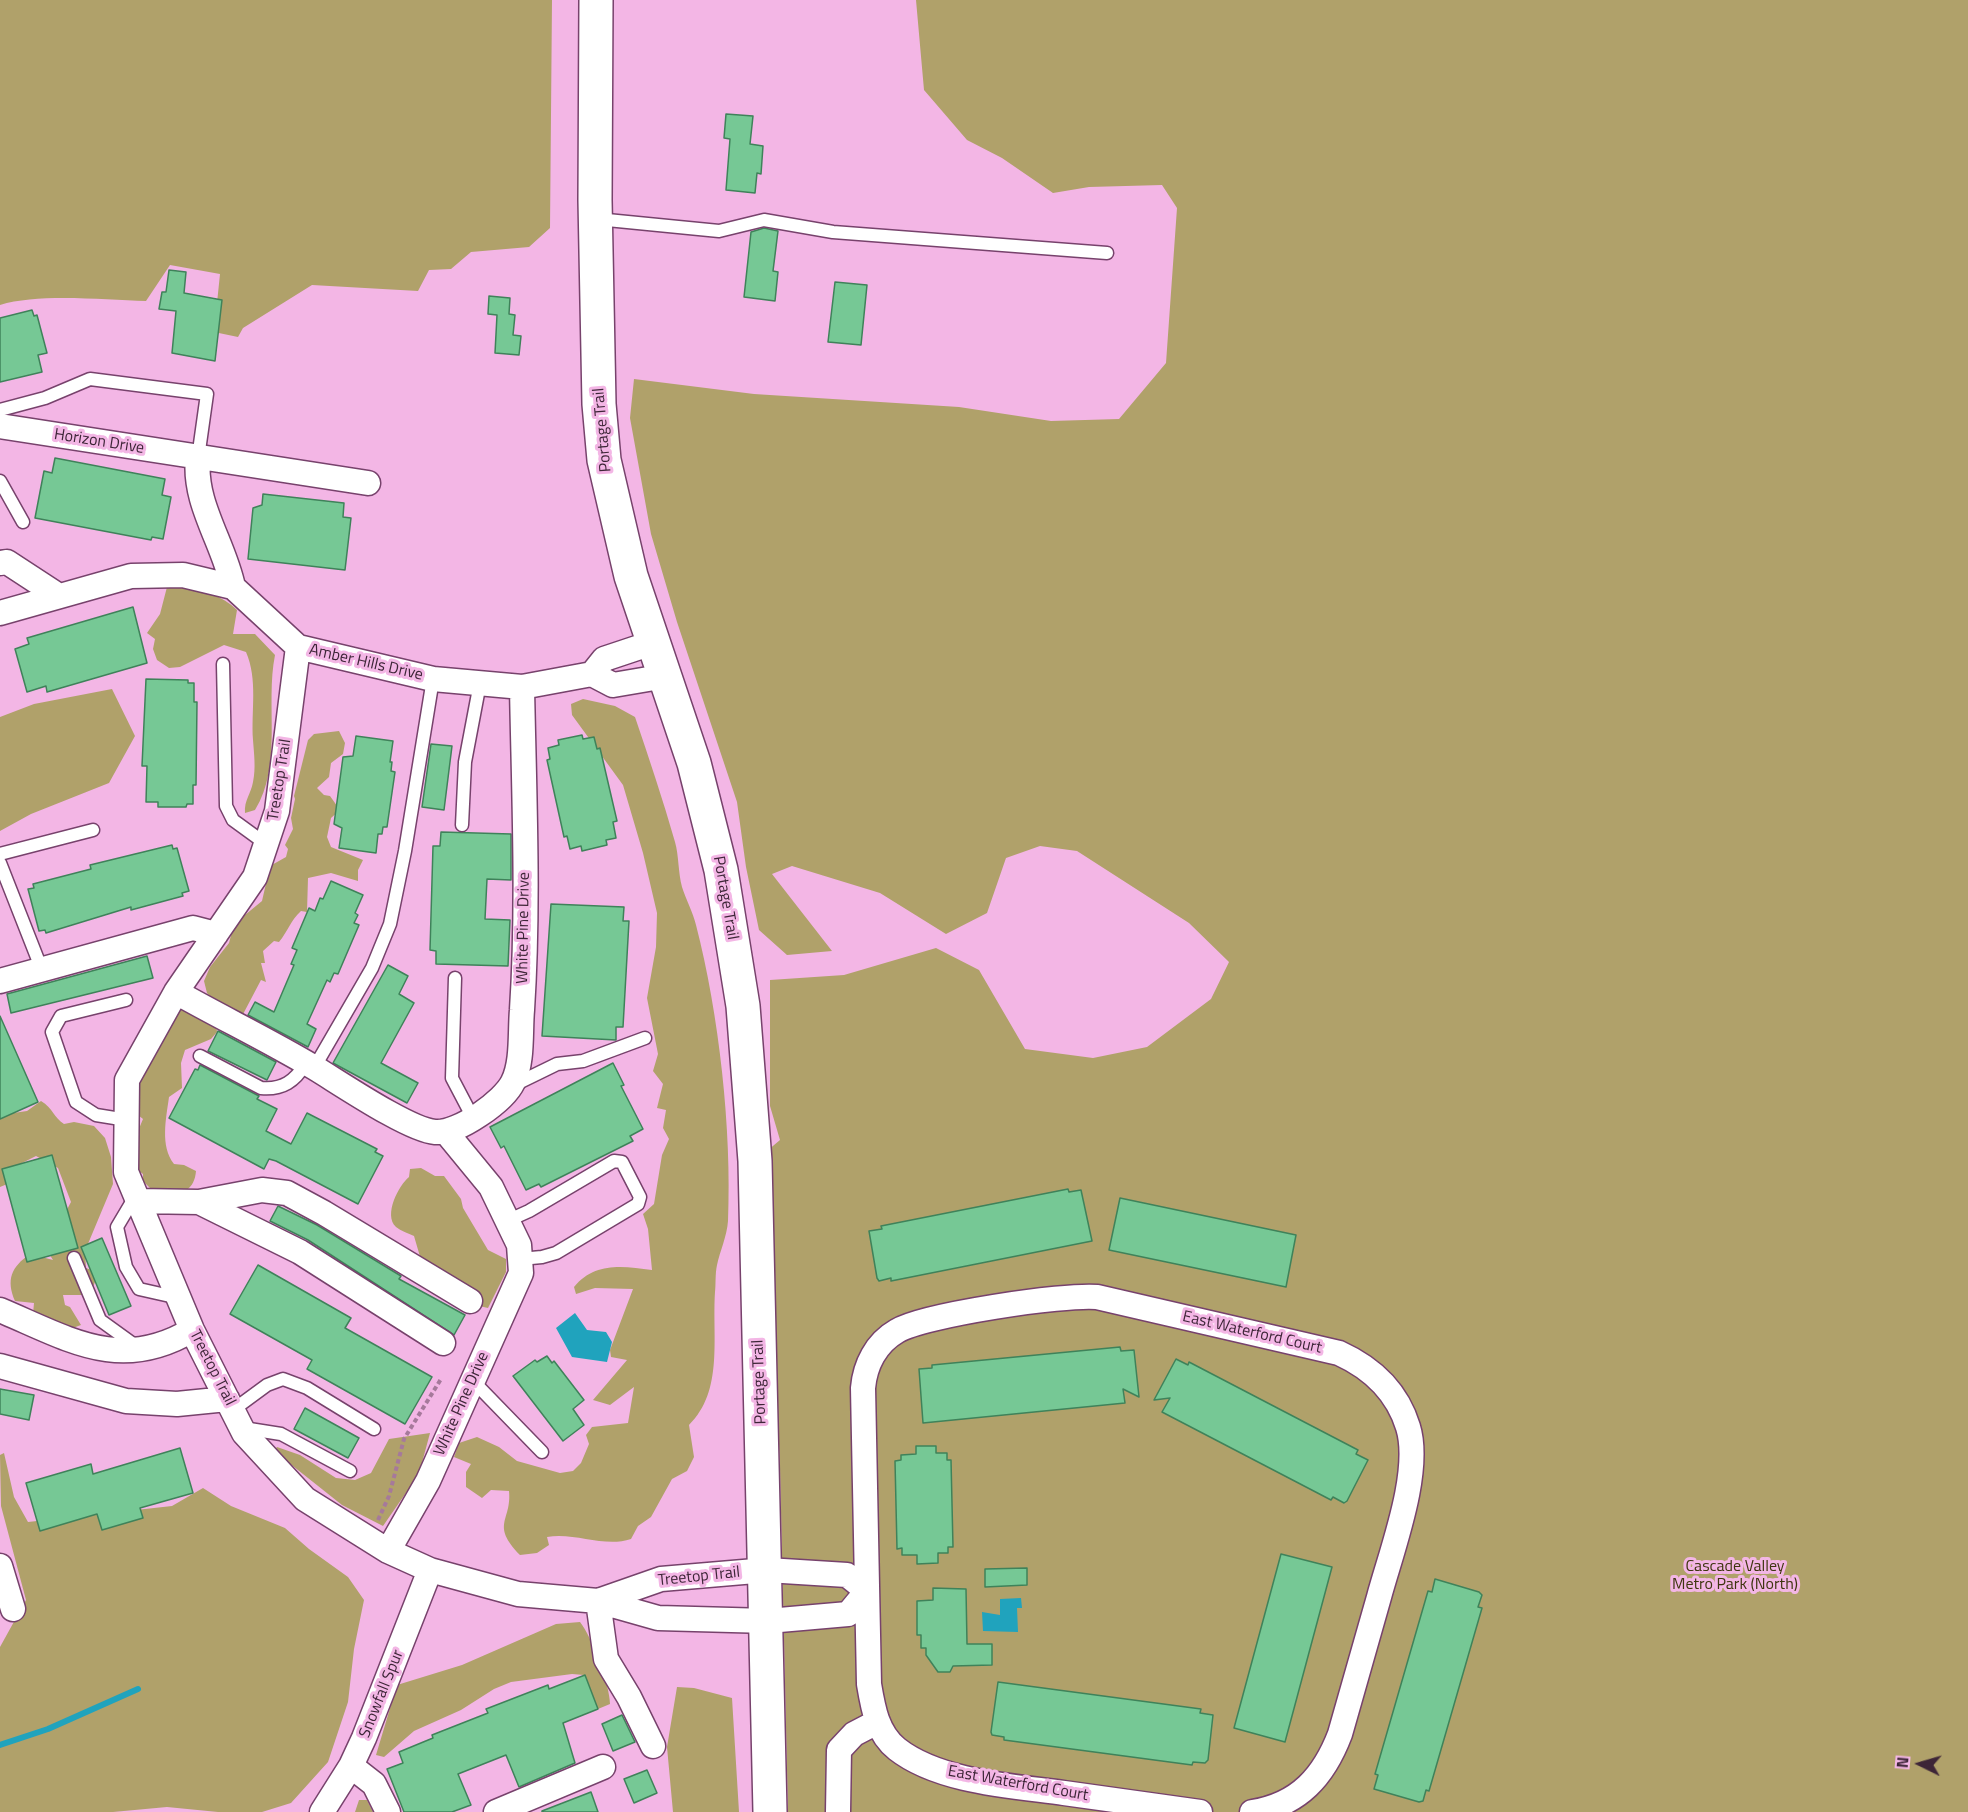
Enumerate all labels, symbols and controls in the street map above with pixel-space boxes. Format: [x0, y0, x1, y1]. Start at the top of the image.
street label: Portage Trail [590, 387, 616, 473]
street label: Horizon Drive [53, 425, 145, 459]
street label: Amber Hills Drive [307, 641, 425, 685]
street label: Treetop Trail [264, 738, 296, 822]
street label: Portage Trail [708, 855, 742, 941]
street label: White Pine Drive [513, 872, 535, 984]
street label: East Waterford Court [1181, 1308, 1323, 1358]
street label: Treetop Trail [185, 1327, 239, 1409]
street label: Portage Trail [749, 1339, 771, 1425]
street label: White Pine Drive [431, 1349, 493, 1459]
park label: Cascade Valley Metro Park (North) [1672, 1557, 1798, 1595]
street label: Treetop Trail [657, 1563, 741, 1591]
street label: Snowfall Spur [356, 1647, 408, 1741]
north arrow [1890, 1734, 1950, 1794]
text: N [1890, 1756, 1915, 1769]
street label: East Waterford Court [946, 1762, 1090, 1806]

